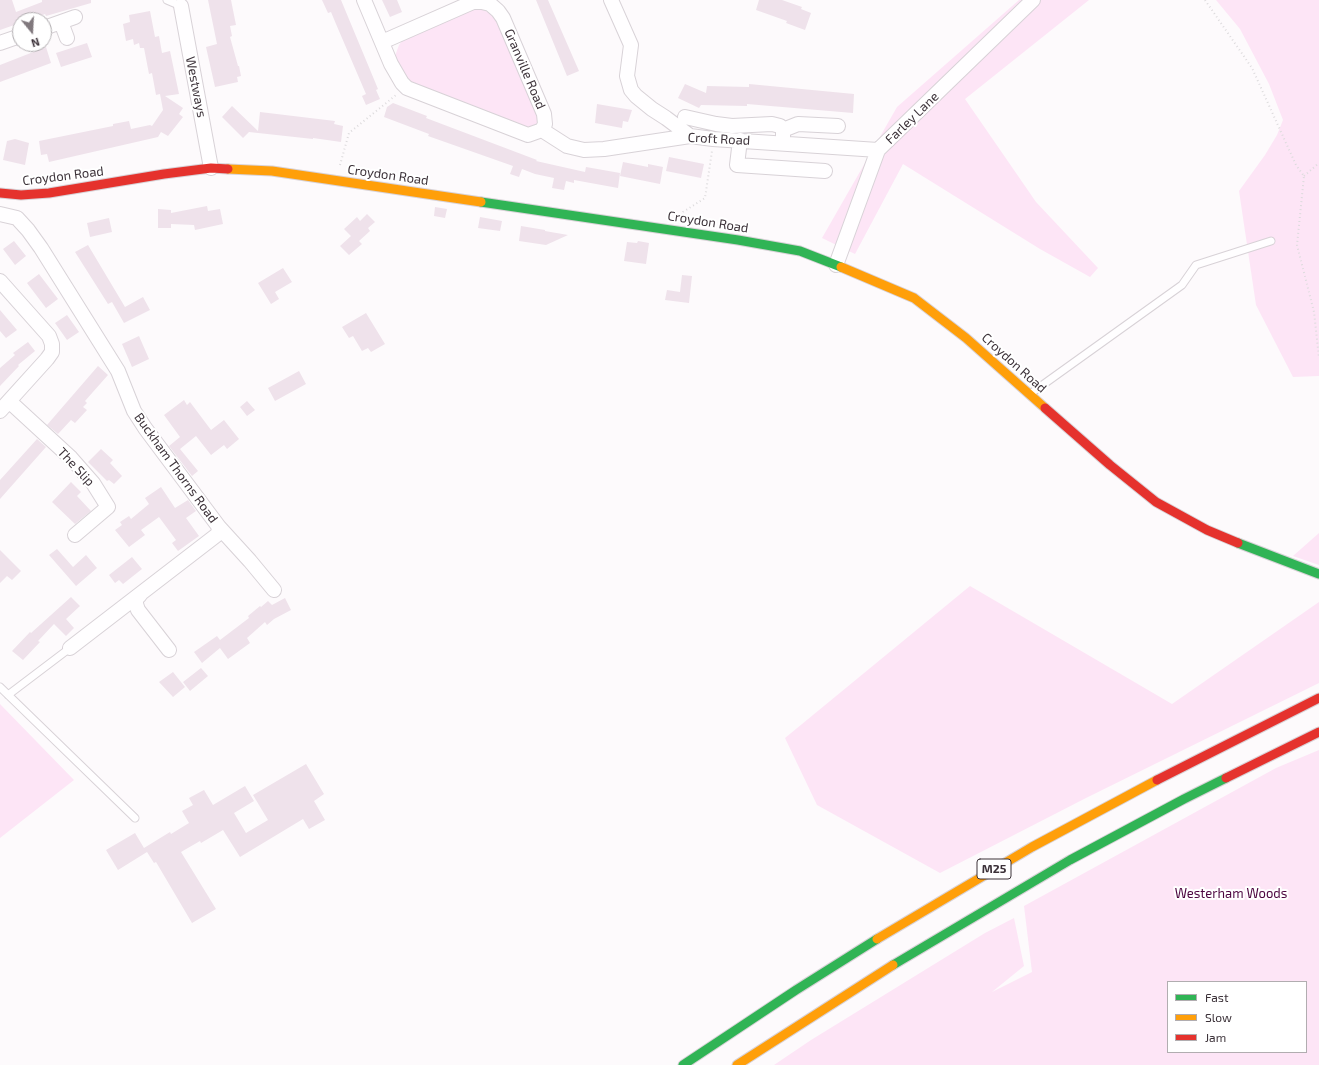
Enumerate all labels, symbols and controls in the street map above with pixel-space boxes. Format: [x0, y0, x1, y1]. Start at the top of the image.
north arrow [12, 12, 52, 52]
street label: Granville Road [501, 26, 549, 112]
text: N [30, 36, 41, 50]
street label: Westways [182, 55, 210, 119]
street label: Farley Lane [882, 89, 942, 147]
street label: Croft Road [687, 130, 751, 148]
street label: Croydon Road [346, 162, 430, 188]
street label: Croydon Road [21, 163, 105, 189]
street label: Croydon Road [666, 208, 750, 236]
street label: Croydon Road [978, 330, 1050, 396]
street label: Buckham Thorns Road [131, 410, 221, 526]
street label: The Slip [54, 445, 98, 489]
road number: M25 [977, 859, 1011, 879]
park label: Westerham Woods [1175, 886, 1287, 902]
legend [1167, 981, 1307, 1053]
text: Fast [1205, 990, 1228, 1004]
text: Slow [1205, 1010, 1232, 1024]
text: Jam [1205, 1030, 1226, 1044]

